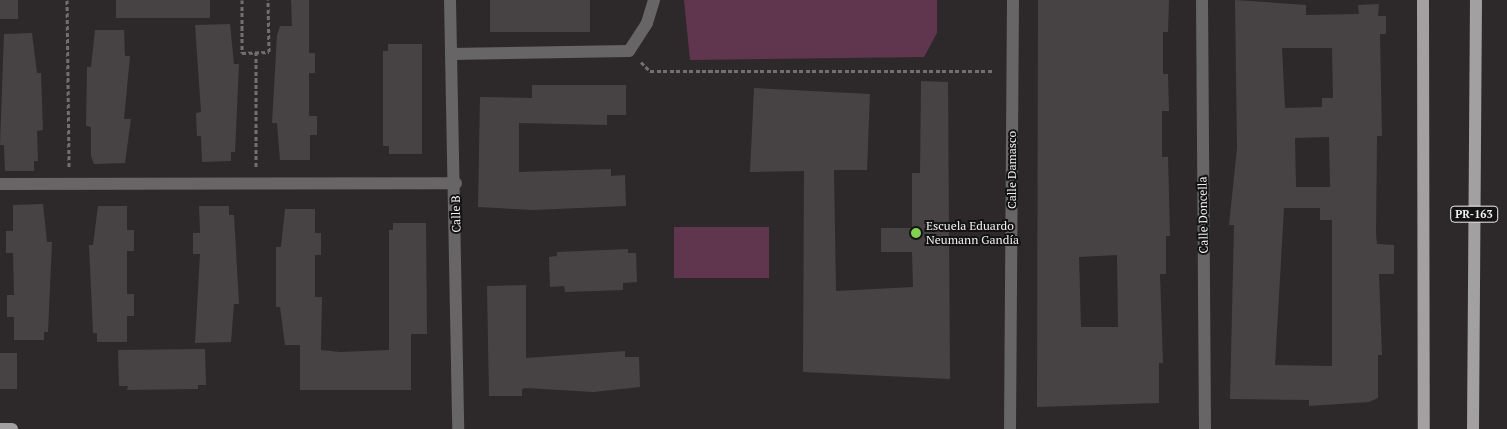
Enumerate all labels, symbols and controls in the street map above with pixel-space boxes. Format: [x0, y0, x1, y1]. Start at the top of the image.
street label: Calle Damasco [1005, 131, 1019, 209]
street label: Calle Doncella [1195, 176, 1211, 254]
street label: Calle B [448, 195, 464, 233]
road number: PR-163 [1449, 205, 1499, 222]
place label: Escuela Eduardo Neumann Gandía [926, 219, 1019, 247]
marker: Escuela Eduardo Neumann Gandía [910, 227, 922, 239]

